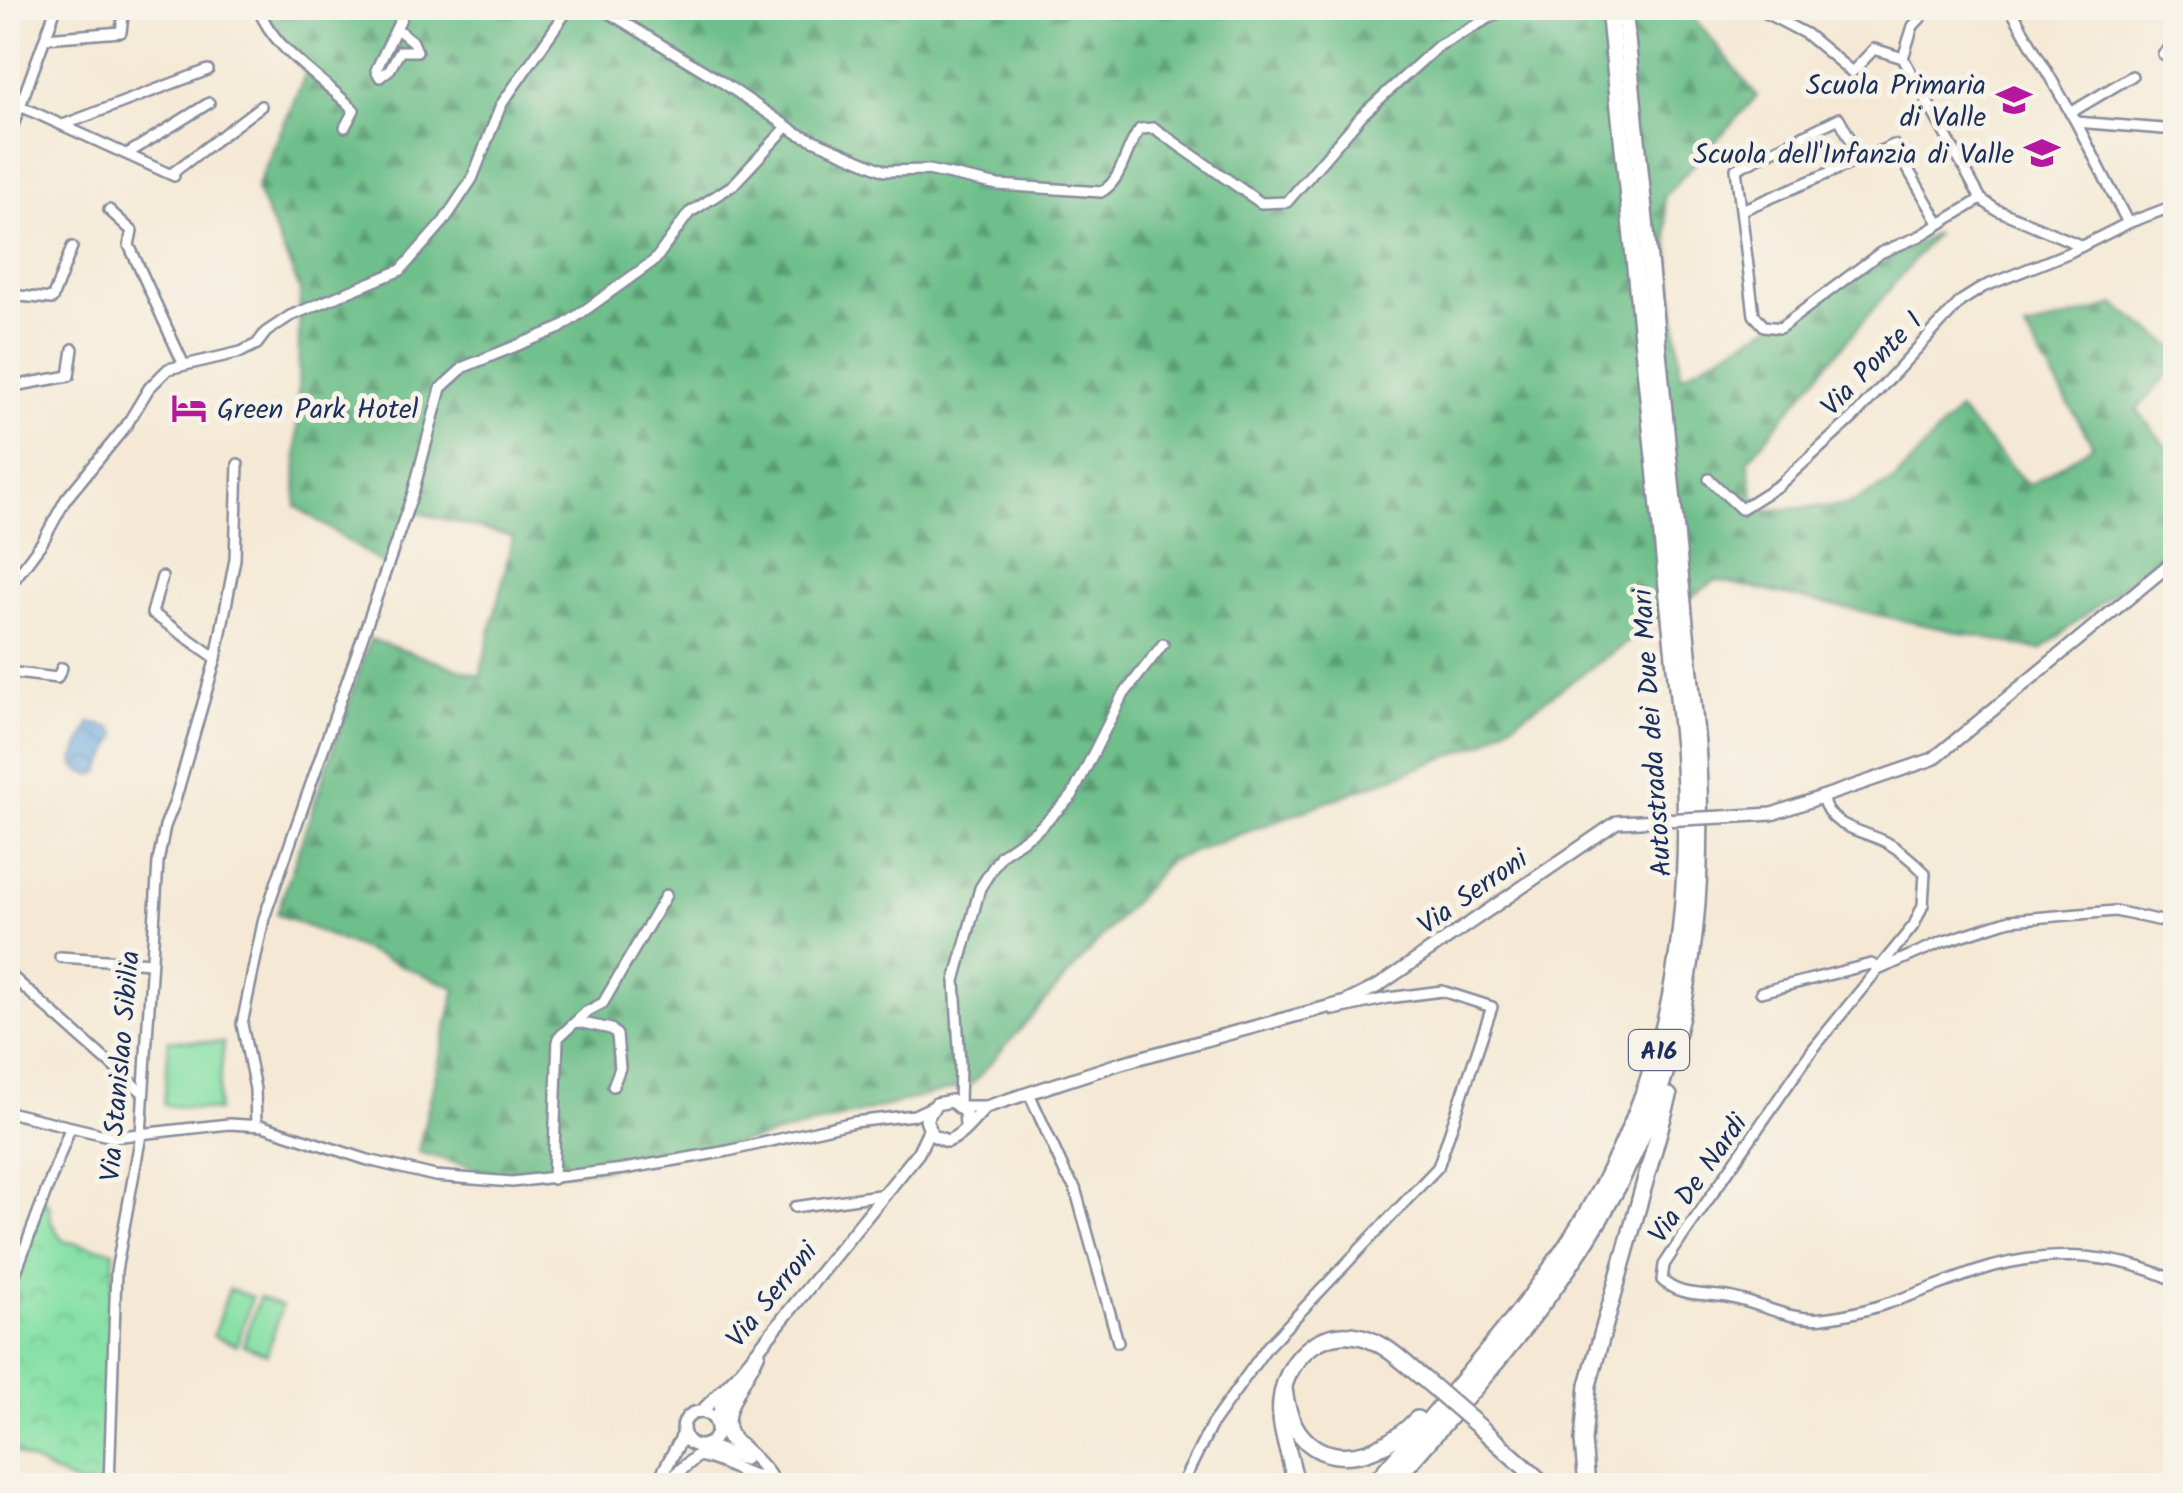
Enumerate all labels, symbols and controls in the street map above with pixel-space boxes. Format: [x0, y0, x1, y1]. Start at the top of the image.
place label: Scuola Primaria di Valle [1806, 64, 1986, 141]
school or university icon: Scuola Primaria di Valle [1995, 81, 2033, 119]
place label: Scuola dell'Infanzia di Valle [1693, 133, 2014, 178]
school or university icon: Scuola dell'Infanzia di Valle [2023, 134, 2061, 172]
street label: Via Ponte I [1811, 302, 1935, 428]
place label: Green Park Hotel [217, 388, 419, 433]
hotel icon: Green Park Hotel [170, 389, 208, 427]
street label: Autostrada dei Due Mari [1621, 586, 1686, 878]
street label: Via Serroni [1409, 838, 1539, 948]
street label: Via Stanislao Sibilia [89, 949, 154, 1184]
road number: A16 [1629, 1030, 1689, 1070]
street label: Via De Nardi [1638, 1104, 1761, 1254]
street label: Via Serroni [716, 1231, 831, 1359]

